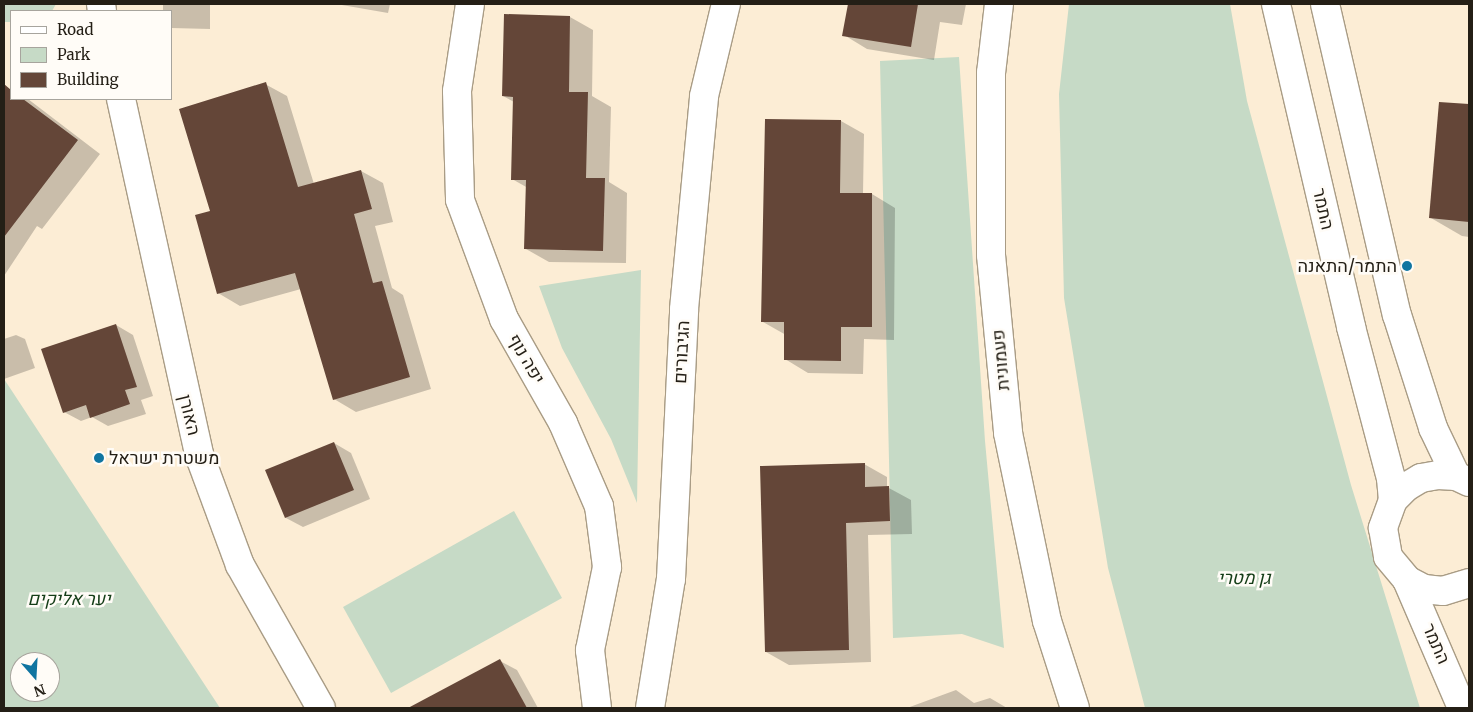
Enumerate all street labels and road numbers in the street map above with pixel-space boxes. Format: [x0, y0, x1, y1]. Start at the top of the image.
street label: התמר [1308, 186, 1338, 232]
street label: הגיבורים [670, 320, 694, 384]
street label: פעמונית [988, 328, 1014, 392]
street label: יפה נוף [503, 330, 549, 388]
street label: האורן [174, 392, 204, 438]
street label: התמר [1418, 620, 1454, 668]

